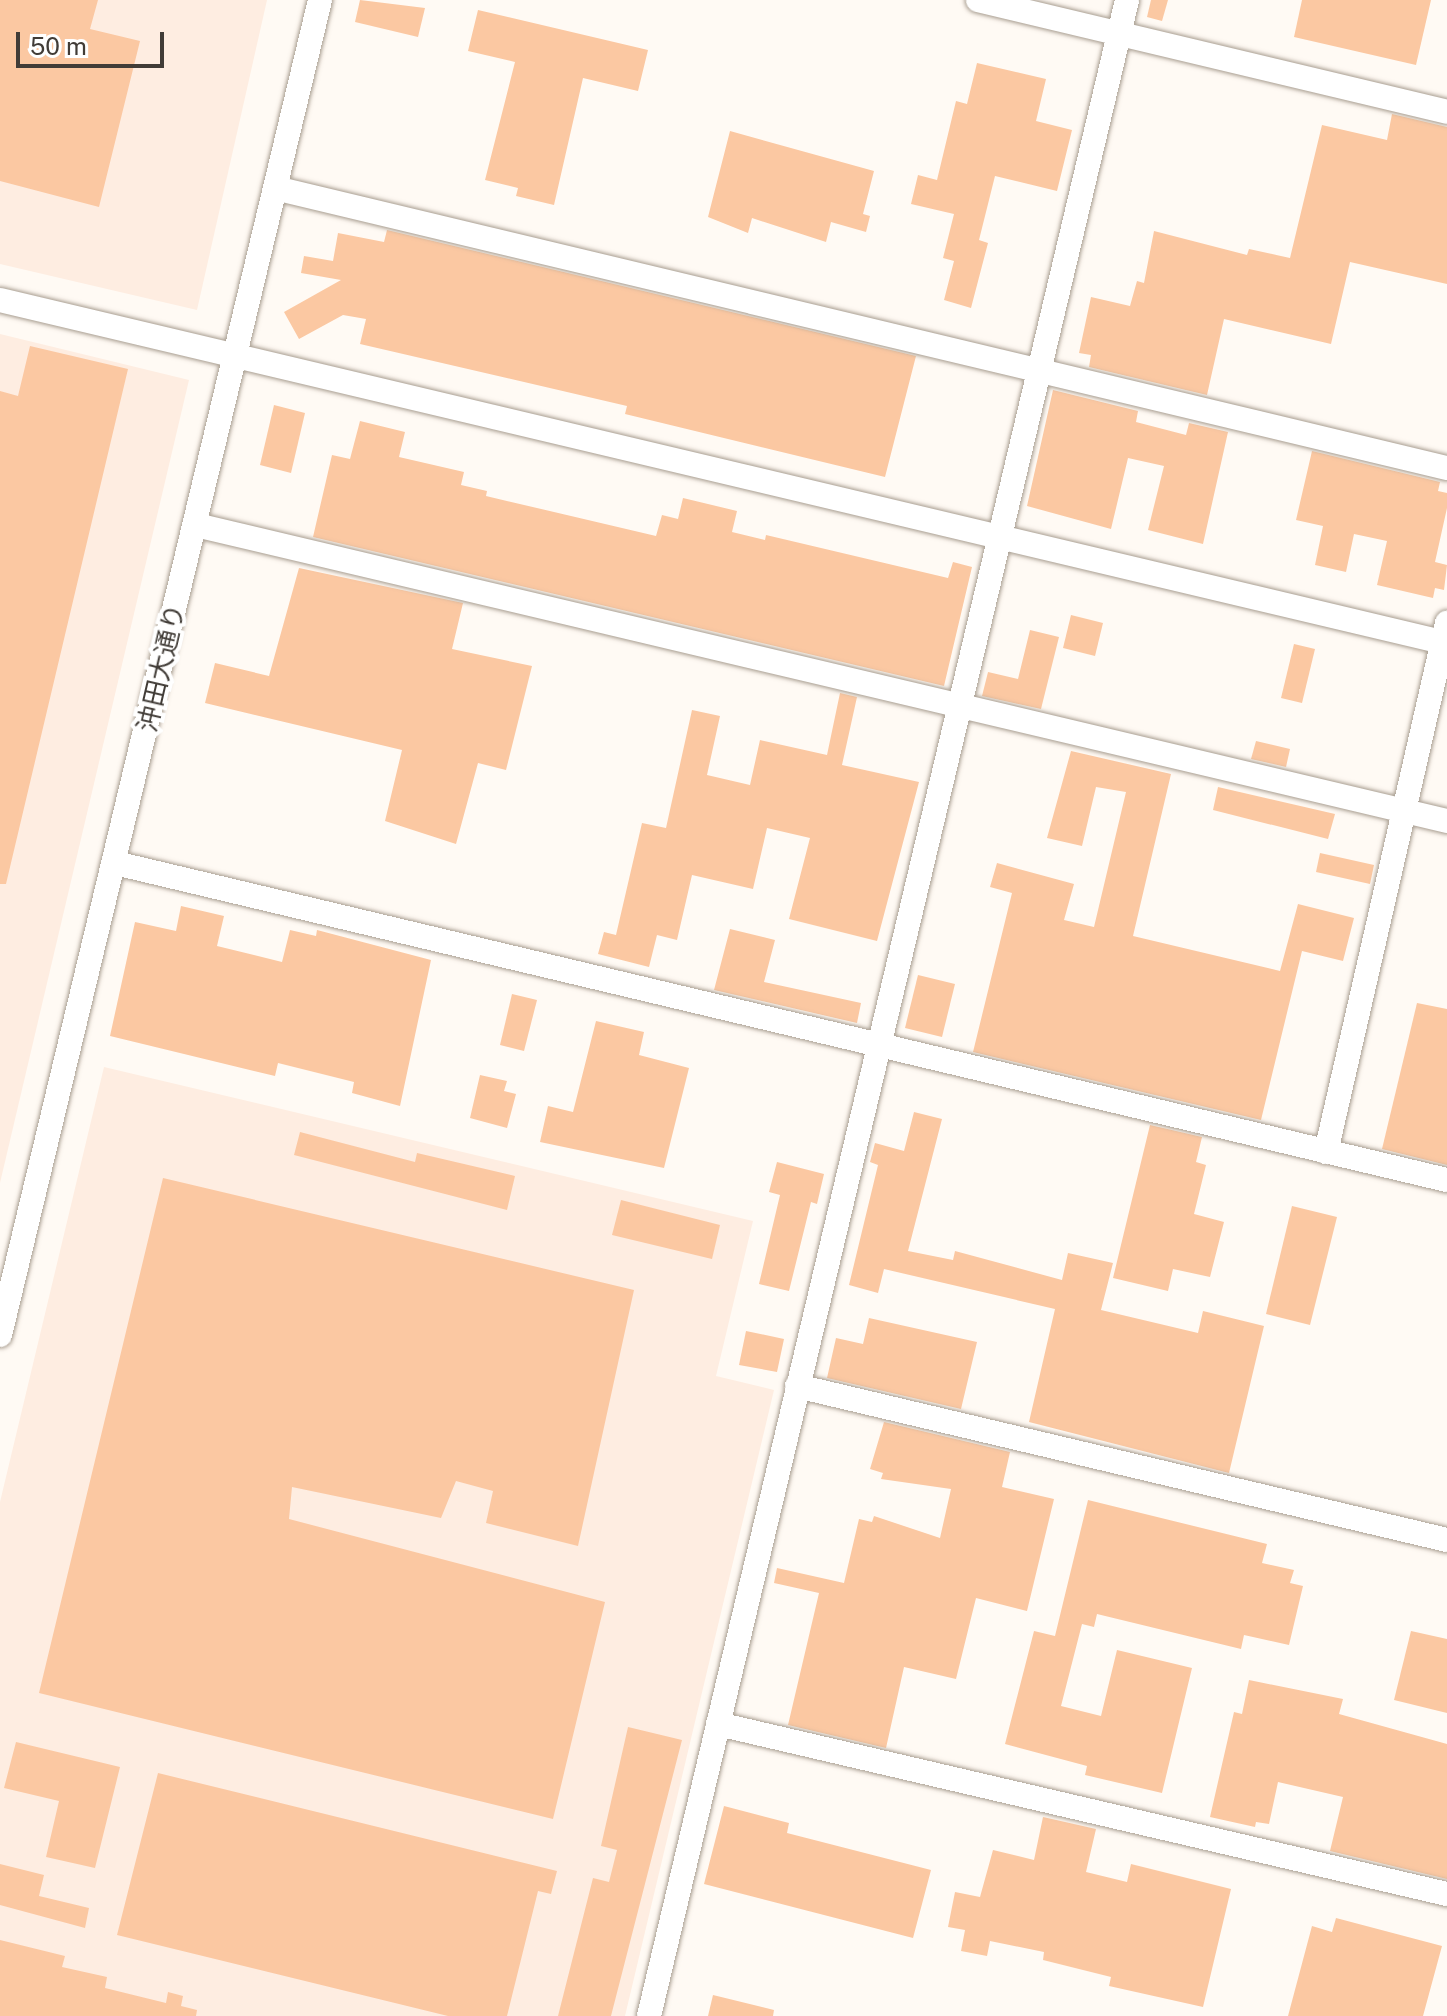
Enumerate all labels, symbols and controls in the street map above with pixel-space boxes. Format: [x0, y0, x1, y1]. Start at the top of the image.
scale bar [20, 16, 168, 66]
text: 50 m [30, 32, 87, 60]
street label: 沖田大通り [131, 601, 191, 735]

